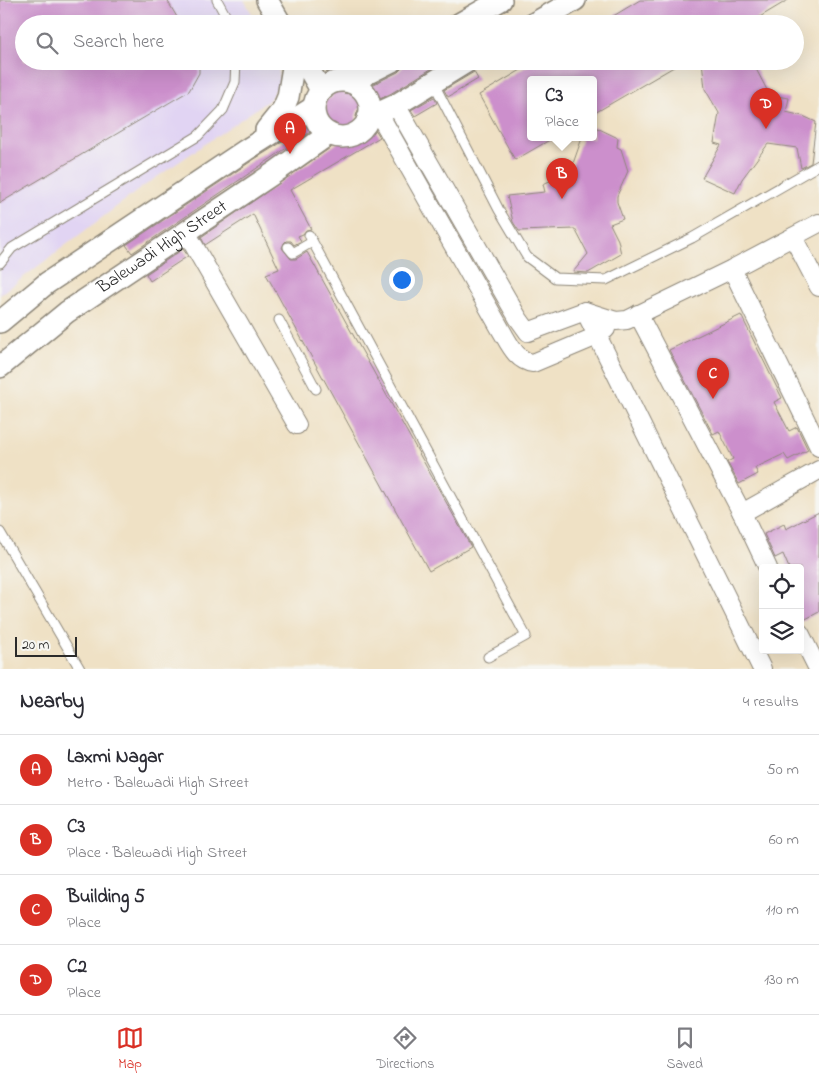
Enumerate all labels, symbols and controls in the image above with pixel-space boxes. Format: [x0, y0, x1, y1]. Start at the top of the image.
search box [15, 15, 804, 70]
icon: search [33, 29, 61, 57]
text: Search here [73, 29, 164, 56]
popup [527, 76, 597, 141]
text: C3 [545, 83, 563, 110]
pin: D [750, 88, 782, 129]
text: Place [545, 110, 579, 134]
pin: A [274, 113, 306, 154]
pin: B [546, 158, 578, 199]
street label: Balewadi High Street [92, 195, 233, 301]
your location [389, 267, 415, 293]
pin: C [697, 358, 729, 399]
map controls [759, 564, 804, 654]
button: locate [759, 564, 804, 609]
button: layers [759, 609, 804, 654]
scale bar [15, 634, 78, 657]
text: 20 m [22, 635, 49, 656]
text: Nearby [20, 687, 84, 717]
text: 4 results [743, 690, 799, 714]
text: Laxmi Nagar [67, 744, 164, 771]
text: A [31, 758, 41, 782]
text: 50 m [767, 758, 799, 782]
text: Metro · Balewadi High Street [67, 771, 249, 795]
text: C3 [67, 814, 85, 841]
text: B [31, 828, 41, 852]
text: 60 m [769, 828, 799, 852]
text: Place · Balewadi High Street [67, 841, 247, 865]
text: Building 5 [67, 884, 145, 911]
text: C [32, 898, 40, 922]
text: 110 m [765, 898, 799, 922]
text: Place [67, 911, 101, 935]
text: C2 [67, 954, 87, 981]
text: D [30, 968, 42, 992]
text: 130 m [764, 968, 799, 992]
text: Place [67, 981, 101, 1005]
tab: Map [116, 1024, 144, 1075]
tab: Directions [376, 1024, 434, 1075]
tab: Saved [666, 1024, 703, 1075]

